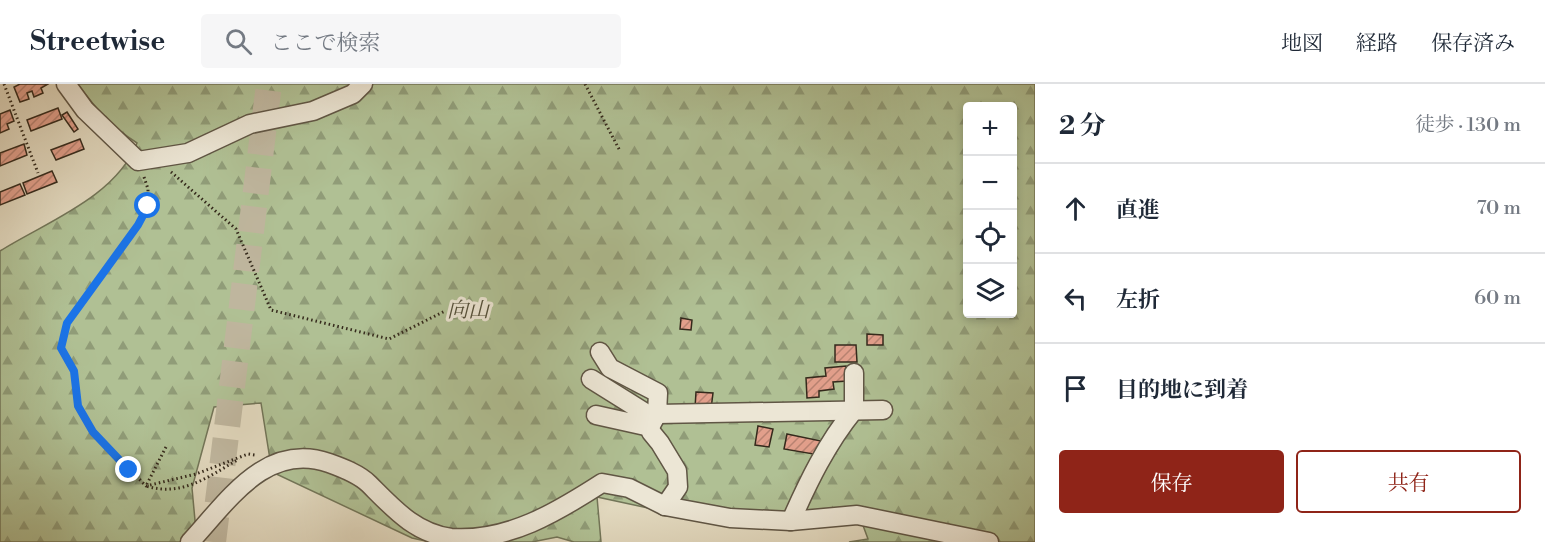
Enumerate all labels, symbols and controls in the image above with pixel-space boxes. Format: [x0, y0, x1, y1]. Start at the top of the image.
search box [201, 14, 621, 68]
text: Streetwise [30, 24, 165, 59]
icon: search [222, 25, 255, 58]
text: ここで検索 [270, 30, 380, 57]
text: 地図 [1281, 31, 1323, 57]
text: 経路 [1356, 31, 1398, 57]
text: 保存済み [1431, 31, 1515, 57]
map controls [963, 102, 1017, 318]
button: + [963, 102, 1017, 156]
text: 2 分 [1059, 110, 1105, 142]
text: 徒歩 · 130 m [1415, 113, 1521, 138]
button: − [963, 156, 1017, 210]
route start [134, 192, 160, 218]
icon: ahead [1059, 192, 1092, 225]
text: 70 m [1477, 196, 1521, 221]
text: 直進 [1116, 197, 1160, 224]
button: locate [963, 210, 1017, 264]
button: layers [963, 264, 1017, 318]
icon: left [1059, 282, 1092, 315]
text: 60 m [1474, 286, 1521, 311]
text: 左折 [1116, 287, 1160, 314]
park label: 向山 [447, 298, 491, 324]
icon: arrive [1059, 372, 1092, 405]
text: 目的地に到着 [1116, 377, 1248, 404]
button: 保存 [1059, 450, 1284, 513]
button: 共有 [1296, 450, 1521, 513]
route end [115, 456, 141, 482]

